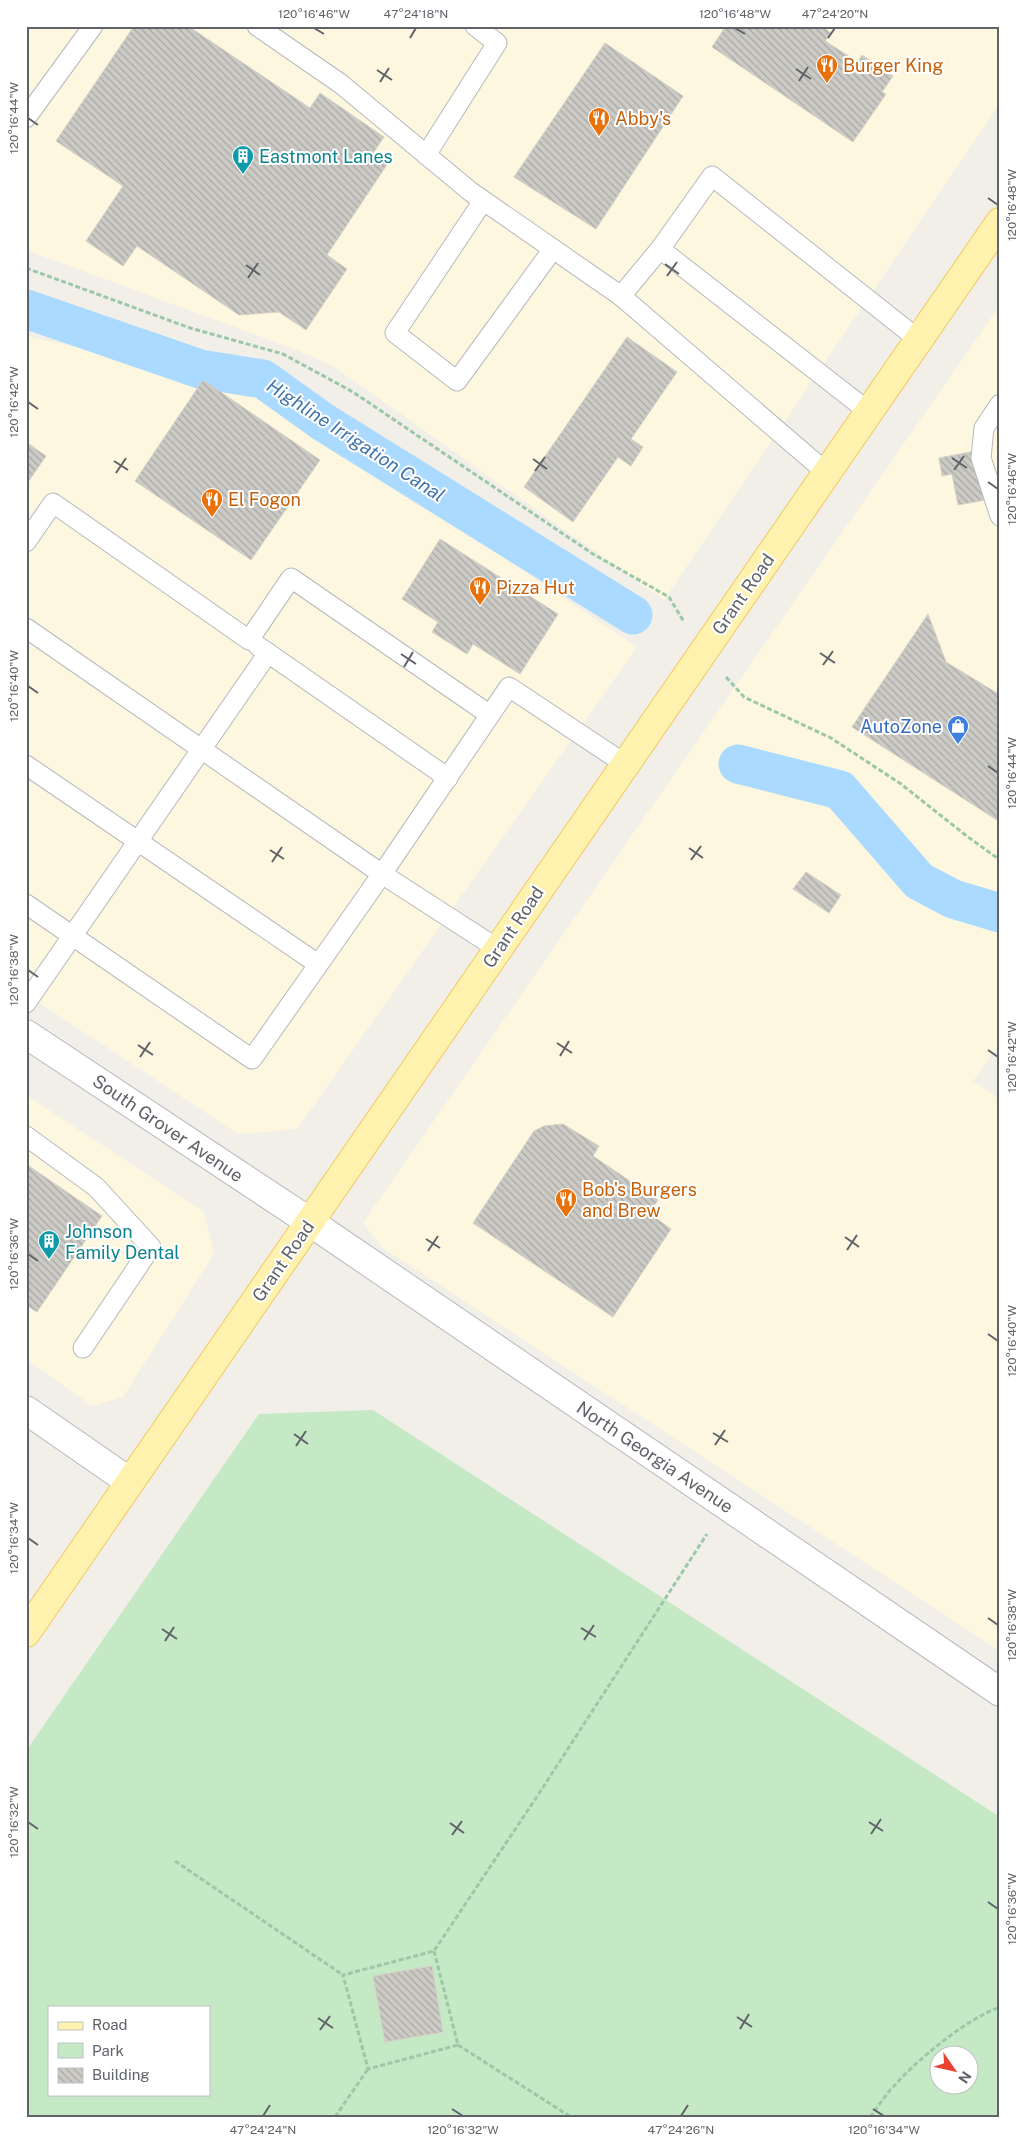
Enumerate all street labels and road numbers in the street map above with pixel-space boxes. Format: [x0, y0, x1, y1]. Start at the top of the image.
street label: Grant Road [707, 550, 779, 638]
street label: Grant Road [478, 882, 548, 972]
street label: South Grover Avenue [89, 1070, 247, 1186]
street label: Grant Road [247, 1217, 319, 1305]
street label: North Georgia Avenue [573, 1397, 737, 1517]

